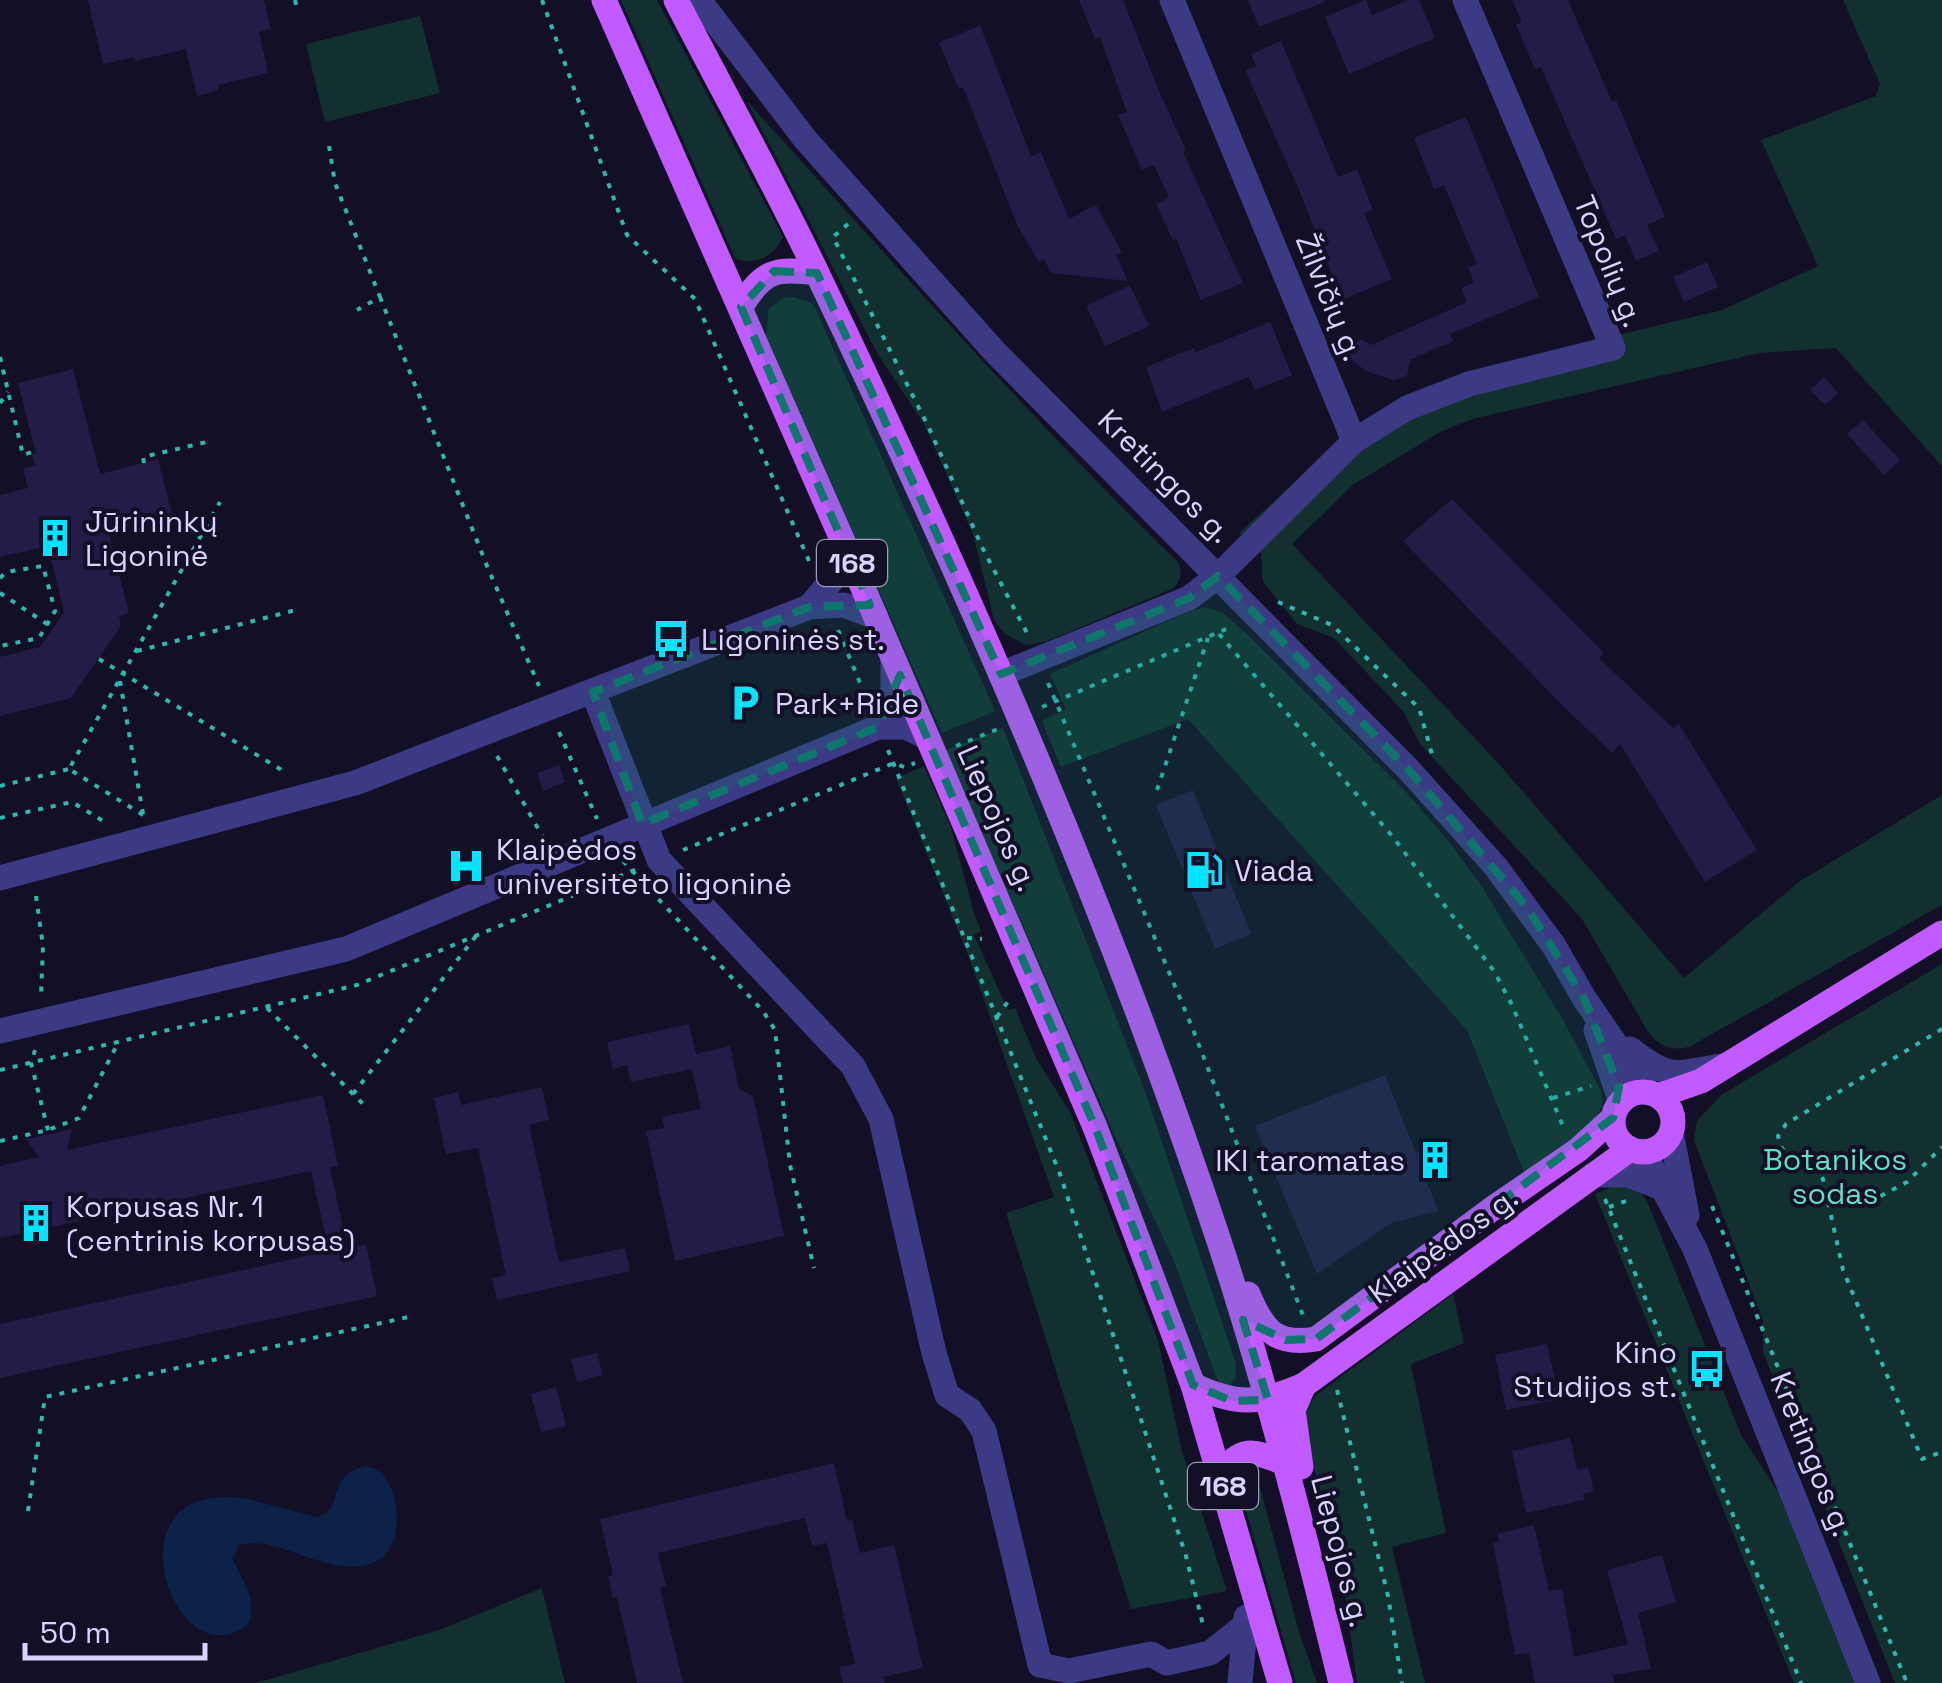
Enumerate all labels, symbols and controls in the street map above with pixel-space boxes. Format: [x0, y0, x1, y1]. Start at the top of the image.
street label: Topolių g. [1565, 189, 1653, 333]
street label: Žilvičių g. [1287, 228, 1373, 366]
street label: Kretingos g. [1090, 401, 1240, 551]
place label: Jūrininkų Ligoninė [85, 502, 218, 575]
building icon: Jūrininkų Ligoninė [34, 517, 76, 559]
road number: 168 [817, 540, 887, 586]
bus stop icon: Ligoninės st. [650, 618, 692, 660]
place label: Ligoninės st. [701, 620, 885, 659]
parking icon: Park+Ride [724, 682, 766, 724]
place label: Park+Ride [775, 684, 919, 723]
street label: Liepojos g. [949, 739, 1047, 897]
place label: Klaipėdos universiteto ligoninė [496, 830, 792, 903]
hospital icon: Klaipėdos universiteto ligoninė [445, 845, 487, 887]
fuel station icon: Viada [1183, 849, 1225, 891]
place label: Viada [1234, 851, 1313, 890]
building icon: IKI taromatas [1414, 1139, 1456, 1181]
park label: Botanikos sodas [1763, 1140, 1907, 1213]
place label: IKI taromatas [1215, 1141, 1405, 1180]
street label: Klaipėdos g. [1361, 1178, 1525, 1312]
place label: Korpusas Nr. 1 (centrinis korpusas) [66, 1187, 355, 1260]
building icon: Korpusas Nr. 1 (centrinis korpusas) [15, 1202, 57, 1244]
place label: Kino Studijos st. [1513, 1333, 1677, 1406]
bus stop icon: Kino Studijos st. [1686, 1348, 1728, 1390]
street label: Kretingos g. [1761, 1366, 1863, 1542]
road number: 168 [1188, 1463, 1258, 1509]
street label: Liepojos g. [1302, 1471, 1380, 1631]
scale bar [25, 1598, 205, 1660]
text: 50 m [40, 1613, 111, 1652]

